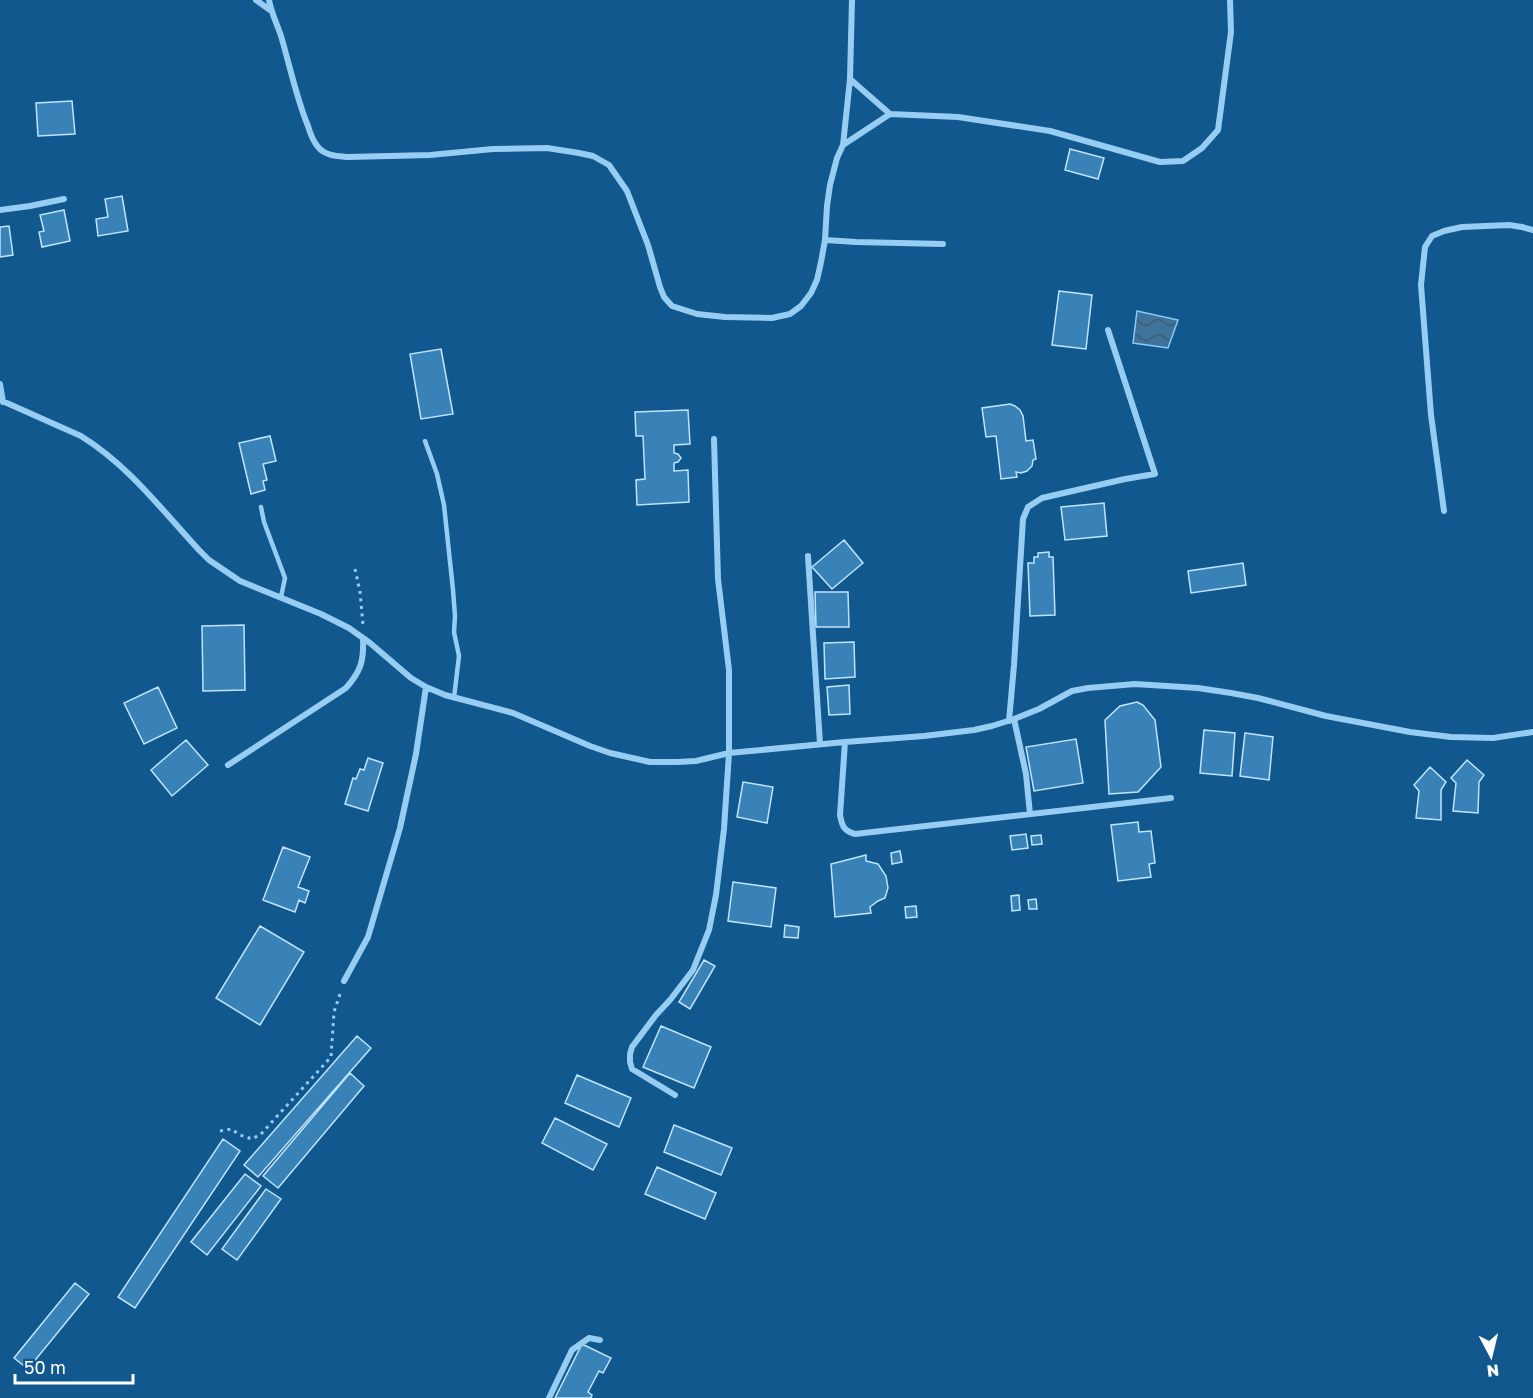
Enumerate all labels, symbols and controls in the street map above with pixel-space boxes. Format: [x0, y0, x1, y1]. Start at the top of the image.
north arrow [1461, 1326, 1521, 1386]
scale bar [15, 1347, 134, 1385]
text: 50 m [24, 1356, 66, 1378]
text: N [1486, 1360, 1500, 1382]

